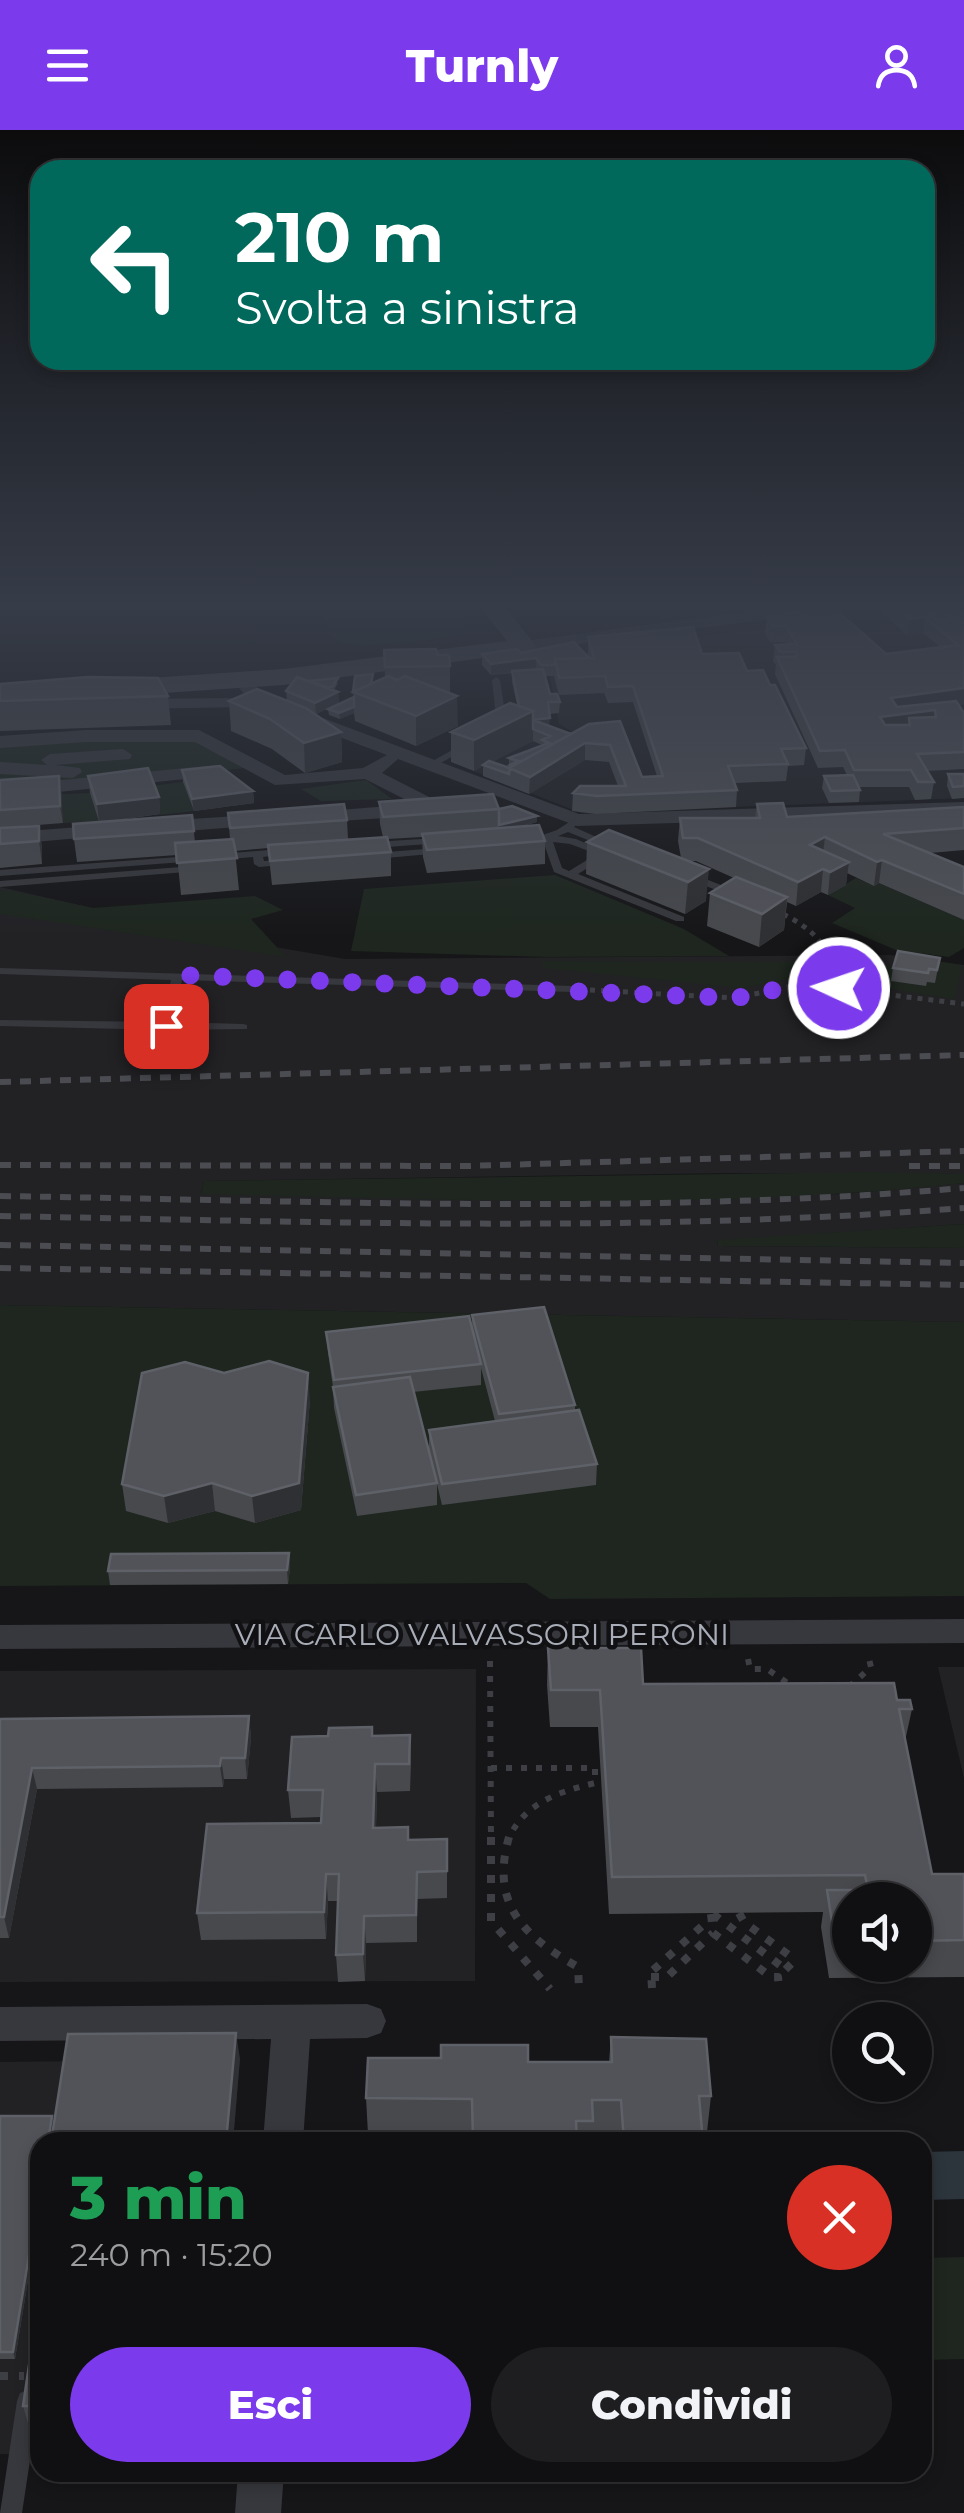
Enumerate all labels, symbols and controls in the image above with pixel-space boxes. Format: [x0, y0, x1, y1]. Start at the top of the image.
icon: menu [40, 38, 95, 93]
text: Turnly [406, 38, 558, 93]
icon: person [869, 38, 924, 93]
text: 210 m [235, 194, 445, 280]
icon: left [70, 200, 200, 330]
text: Svolta a sinistra [235, 280, 580, 335]
position arrow [787, 936, 891, 1040]
pin [124, 984, 209, 1069]
icon: arrive [139, 999, 194, 1054]
street label: VIA CARLO VALVASSORI PERONI [235, 1616, 729, 1653]
map controls [832, 1882, 932, 2102]
button: sound [832, 1882, 932, 1982]
button: search [832, 2002, 932, 2102]
text: 3 min [70, 2161, 247, 2234]
button: close [787, 2165, 892, 2270]
text: 240 m · 15:20 [70, 2235, 273, 2274]
button: Esci [70, 2347, 471, 2462]
button: Condividi [491, 2347, 892, 2462]

